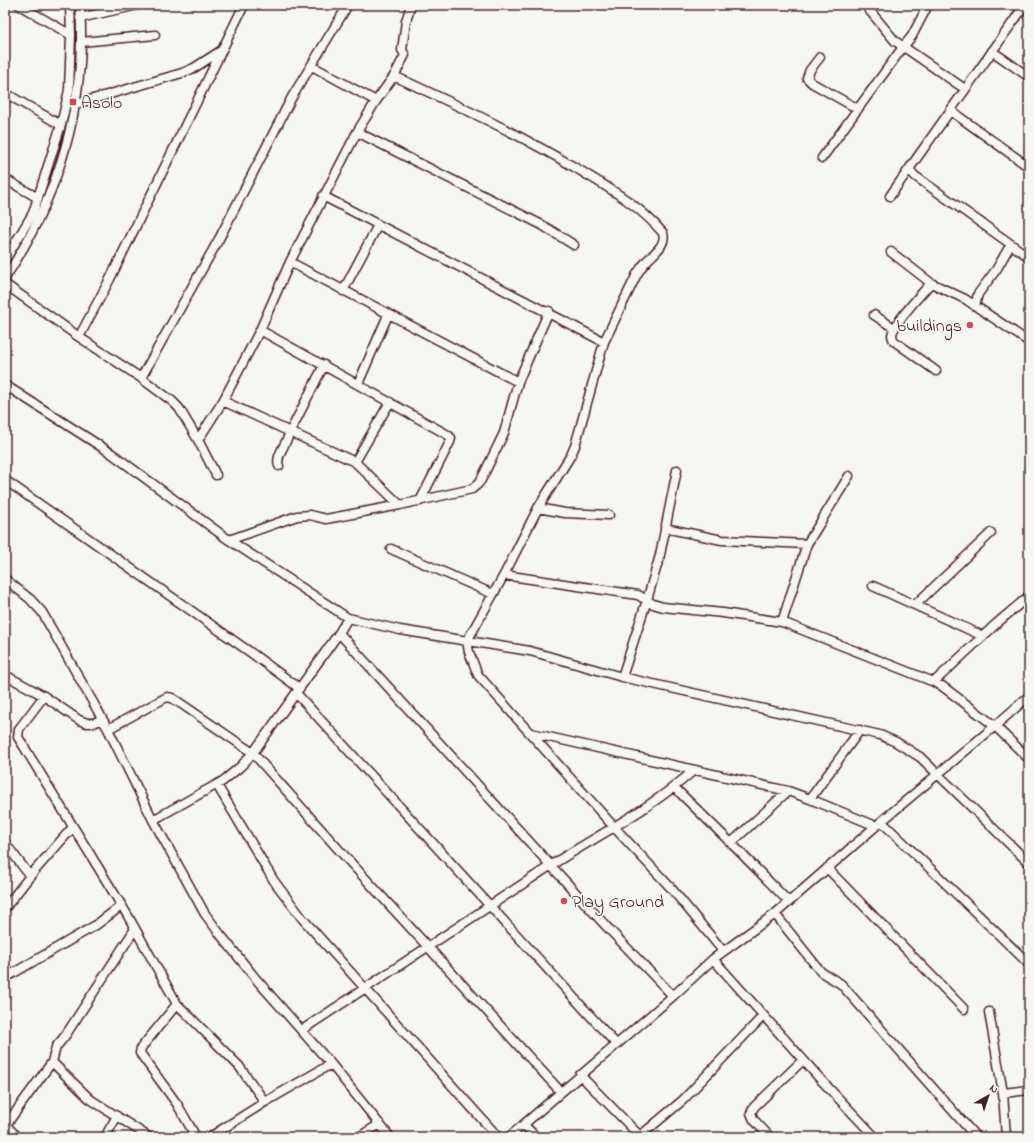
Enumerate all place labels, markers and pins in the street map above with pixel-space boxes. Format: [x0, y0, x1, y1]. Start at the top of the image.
place label: Asolo [81, 91, 122, 117]
marker: Asolo [68, 97, 78, 107]
place label: buildings [896, 314, 962, 341]
marker: buildings [965, 320, 975, 330]
place label: Play Ground [572, 890, 664, 916]
marker: Play Ground [559, 896, 569, 906]

